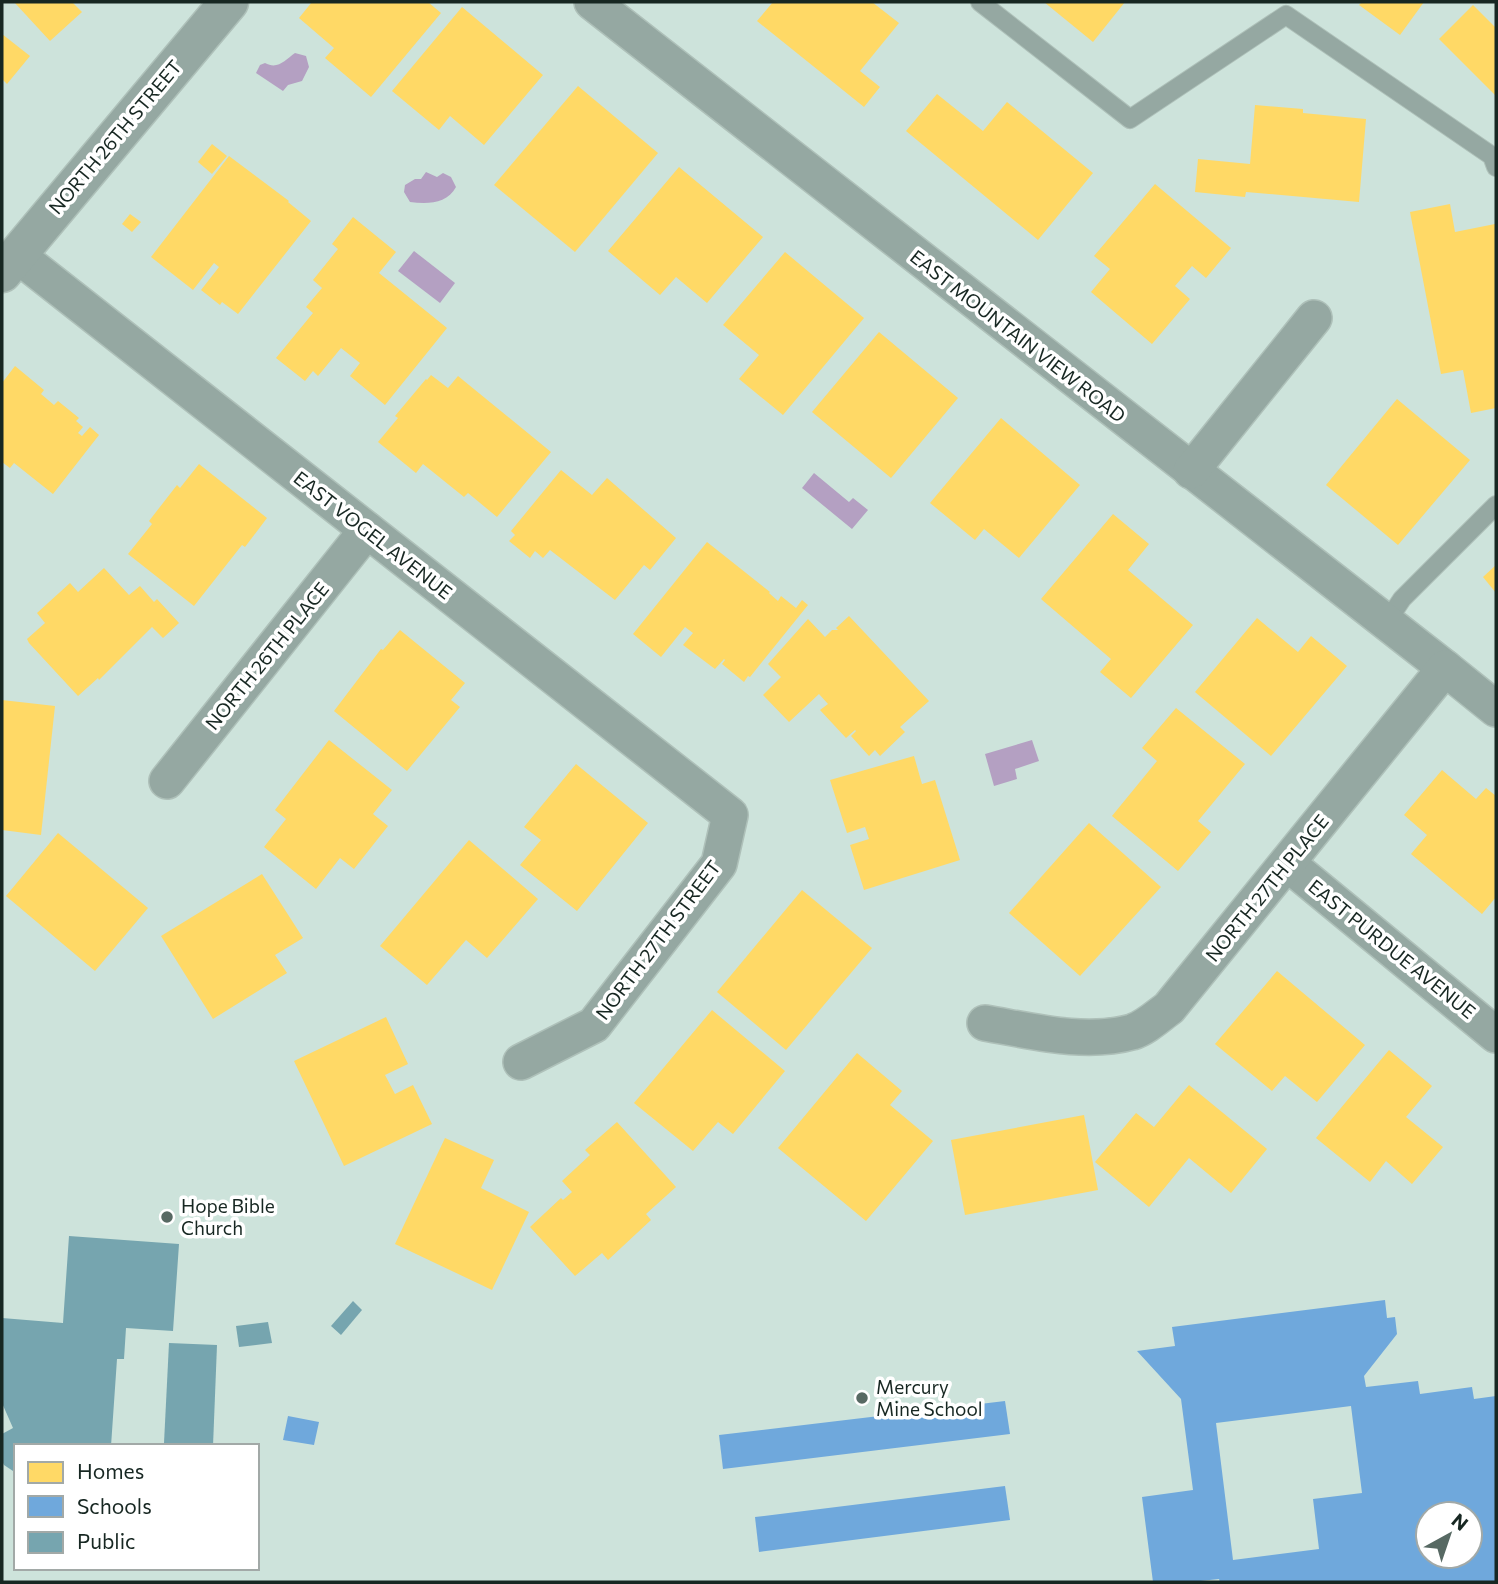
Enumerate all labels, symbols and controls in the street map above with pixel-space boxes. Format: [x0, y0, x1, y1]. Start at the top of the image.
street label: NORTH 26TH STREET [43, 55, 186, 218]
street label: EAST MOUNTAIN VIEW ROAD [906, 244, 1130, 427]
street label: EAST VOGEL AVENUE [290, 466, 457, 604]
street label: NORTH 26TH PLACE [200, 577, 333, 734]
street label: NORTH 27TH PLACE [1200, 810, 1333, 966]
street label: NORTH 27TH STREET [590, 856, 725, 1024]
street label: EAST PURDUE AVENUE [1304, 874, 1480, 1023]
place label: Hope Bible Church [181, 1194, 275, 1239]
marker: Hope Bible Church [159, 1209, 175, 1225]
place label: Mercury Mine School [876, 1375, 983, 1420]
marker: Mercury Mine School [854, 1390, 870, 1406]
legend [14, 1444, 259, 1570]
text: Homes [77, 1458, 144, 1483]
text: Schools [77, 1493, 152, 1518]
north arrow [1414, 1500, 1484, 1570]
text: N [1447, 1508, 1473, 1535]
text: Public [77, 1528, 135, 1553]

